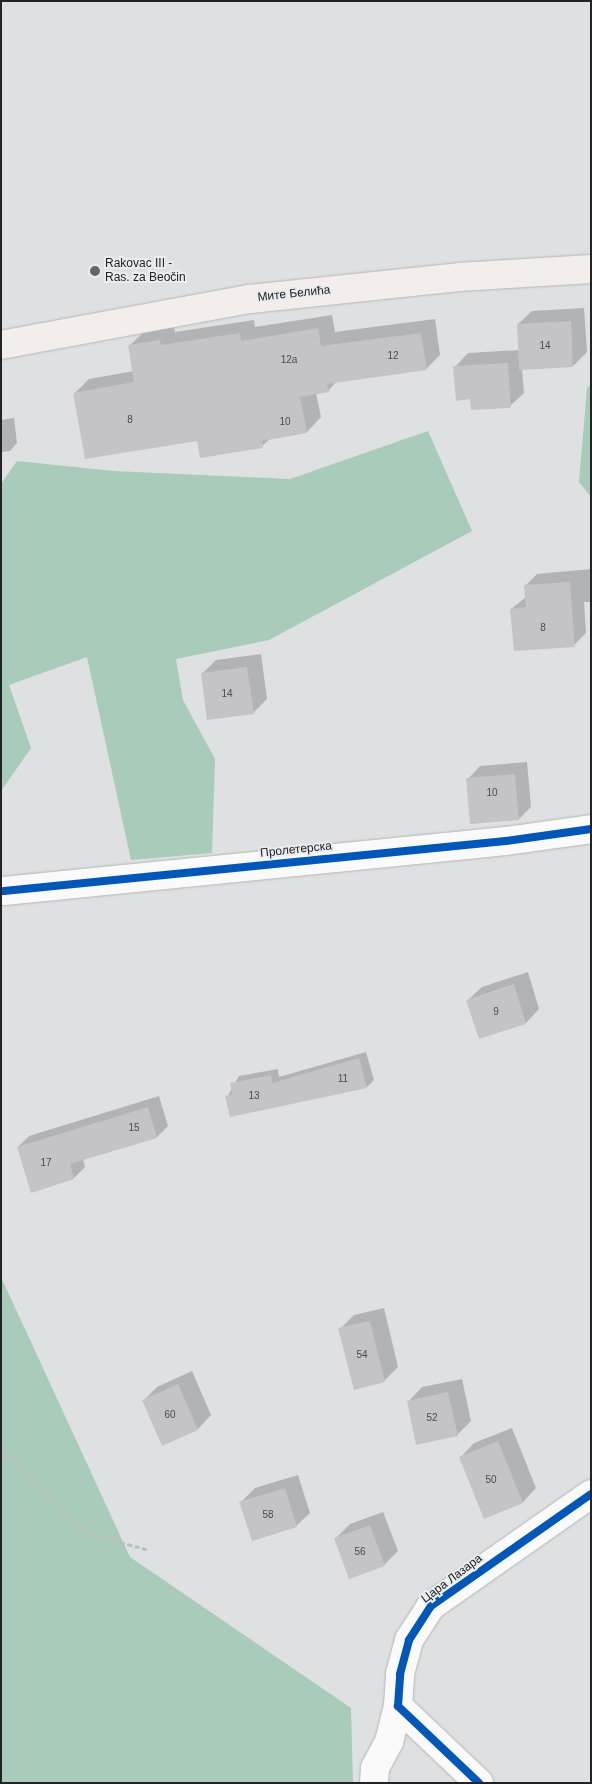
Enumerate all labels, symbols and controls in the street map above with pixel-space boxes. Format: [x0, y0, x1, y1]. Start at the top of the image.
place label: Rakovac III - Ras. za Beočin [105, 257, 186, 285]
marker: Rakovac III - Ras. za Beočin [89, 265, 101, 277]
street label: Мите Белића [257, 283, 331, 305]
house number: 14 [539, 340, 551, 352]
house number: 12 [387, 350, 399, 362]
house number: 12a [281, 354, 297, 366]
house number: 8 [127, 414, 133, 426]
house number: 10 [279, 416, 291, 428]
house number: 8 [540, 622, 546, 634]
house number: 14 [221, 688, 233, 700]
house number: 10 [486, 787, 498, 799]
street label: Пролетерска [260, 839, 332, 861]
house number: 9 [493, 1006, 499, 1018]
house number: 11 [338, 1073, 348, 1085]
house number: 13 [248, 1090, 260, 1102]
house number: 15 [128, 1122, 140, 1134]
house number: 17 [40, 1157, 52, 1169]
house number: 54 [356, 1349, 368, 1361]
house number: 60 [164, 1409, 176, 1421]
house number: 52 [426, 1412, 438, 1424]
house number: 50 [485, 1474, 497, 1486]
house number: 58 [262, 1509, 274, 1521]
house number: 56 [354, 1546, 366, 1558]
street label: Цара Лазара [419, 1551, 485, 1607]

